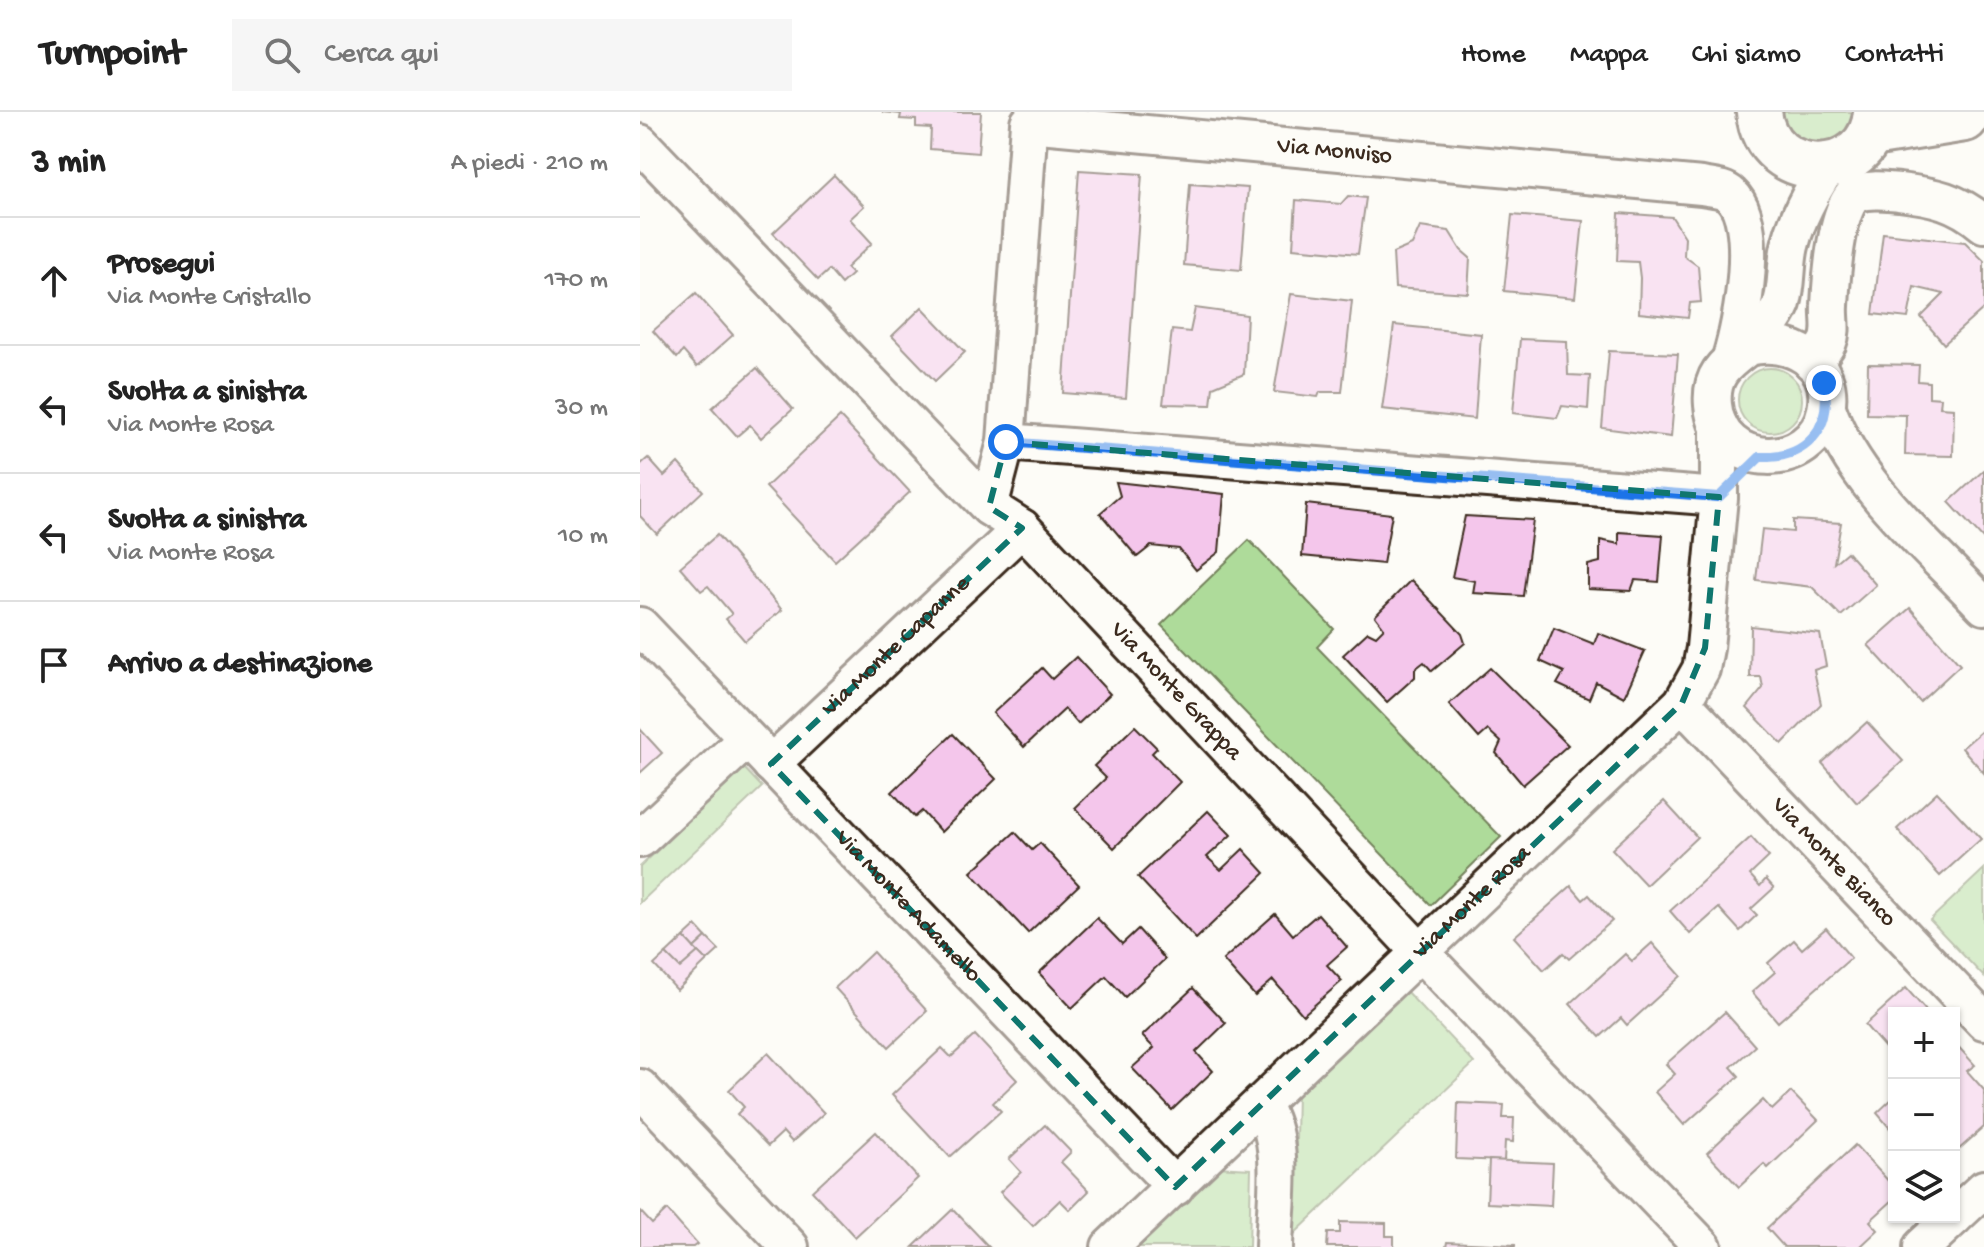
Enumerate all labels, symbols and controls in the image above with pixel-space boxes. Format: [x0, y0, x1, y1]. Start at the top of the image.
search box [232, 19, 792, 91]
text: Turnpoint [40, 33, 184, 77]
icon: search [260, 33, 304, 77]
text: Cerca qui [324, 38, 439, 73]
text: Home [1461, 39, 1526, 72]
text: Mappa [1570, 39, 1648, 72]
text: Chi siamo [1692, 39, 1801, 72]
text: Contatti [1845, 39, 1944, 72]
street label: Via Monviso [1275, 132, 1393, 171]
text: 3 min [32, 144, 105, 184]
text: A piedi · 210 m [451, 149, 608, 180]
text: Prosegui [108, 248, 215, 283]
icon: ahead [32, 259, 76, 303]
text: 170 m [545, 266, 608, 297]
text: Via Monte Cristallo [108, 283, 311, 314]
route end [1806, 365, 1842, 401]
text: Svolta a sinistra [108, 376, 306, 411]
icon: left [32, 387, 76, 431]
text: 30 m [555, 394, 608, 425]
text: Via Monte Rosa [108, 411, 274, 442]
route start [988, 424, 1024, 460]
text: Svolta a sinistra [108, 504, 306, 539]
icon: left [32, 515, 76, 559]
text: 10 m [558, 522, 608, 553]
text: Via Monte Rosa [108, 539, 274, 570]
street label: Via Monte Capanne [815, 569, 977, 723]
street label: Via Monte Grappa [1103, 616, 1248, 768]
icon: arrive [32, 643, 76, 687]
text: Arrivo a destinazione [108, 648, 372, 683]
street label: Via Monte Bianco [1764, 791, 1902, 934]
street label: Via Monte Adamello [828, 824, 987, 989]
street label: Via Monte Rosa [1406, 839, 1538, 966]
map controls [1888, 1007, 1960, 1223]
button: + [1888, 1007, 1960, 1079]
button: − [1888, 1079, 1960, 1151]
button: layers [1888, 1151, 1960, 1223]

